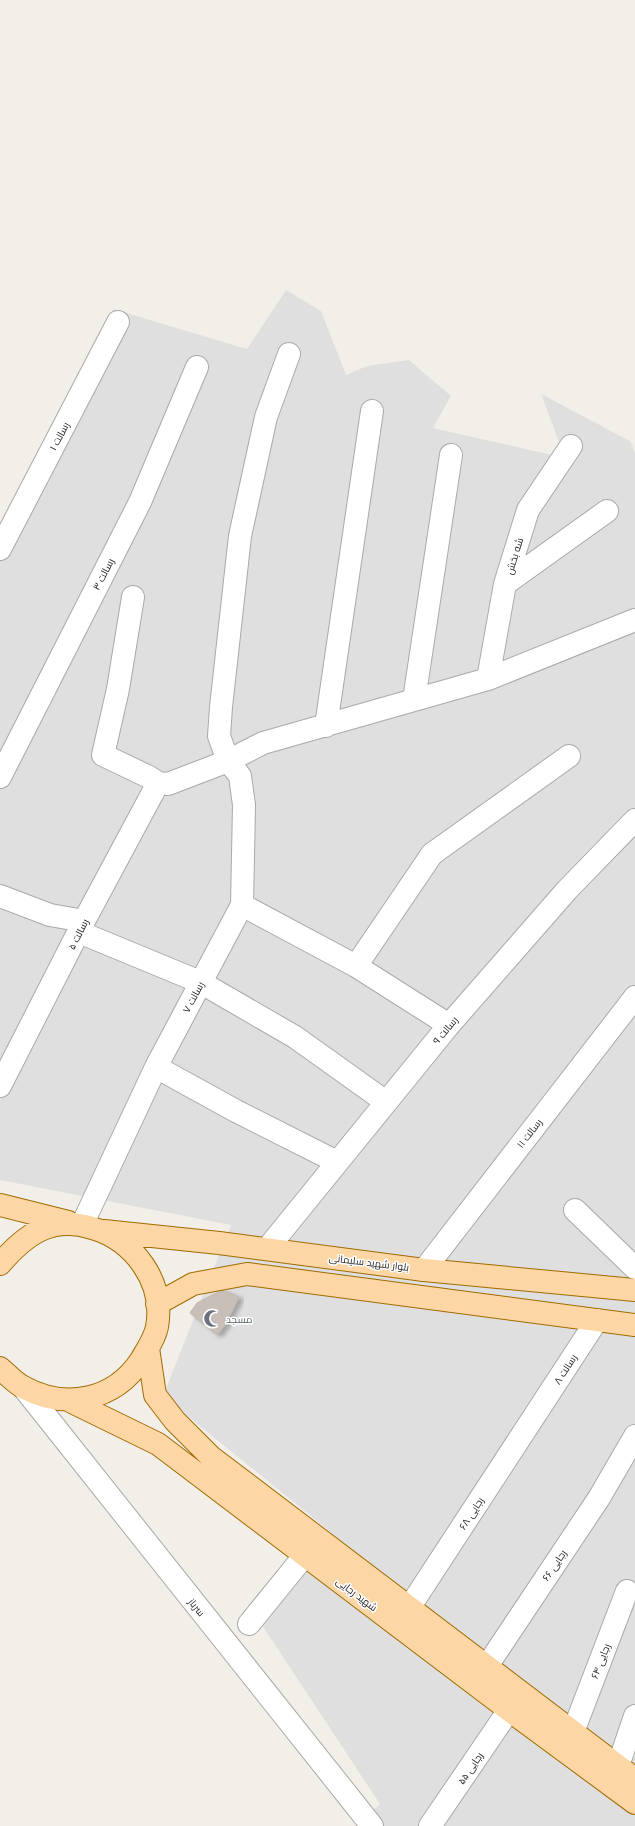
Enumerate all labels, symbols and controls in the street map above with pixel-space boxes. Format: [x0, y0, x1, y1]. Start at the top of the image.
street label: رسالت ۱ [47, 420, 72, 453]
street label: شه بخش [503, 536, 526, 576]
street label: رسالت ۳ [90, 556, 117, 592]
street label: رسالت ۵ [65, 917, 92, 952]
street label: رسالت ۷ [180, 979, 207, 1015]
street label: رسالت ۹ [430, 1014, 461, 1047]
street label: رسالت ۱۱ [514, 1116, 545, 1151]
street label: بلوار شهید سلیمانی [328, 1251, 410, 1274]
mosque icon: مسجد [203, 1309, 223, 1329]
place label: مسجد [226, 1313, 252, 1326]
street label: رسالت ۸ [551, 1352, 580, 1387]
street label: رجایی ۶۸ [456, 1494, 487, 1532]
street label: رجایی ۶۶ [539, 1547, 570, 1583]
street label: شهید رجایی [333, 1575, 380, 1614]
street label: سرباز [185, 1595, 208, 1619]
street label: رجایی ۶۴ [588, 1642, 613, 1681]
street label: رجایی ۵۵ [455, 1750, 486, 1787]

